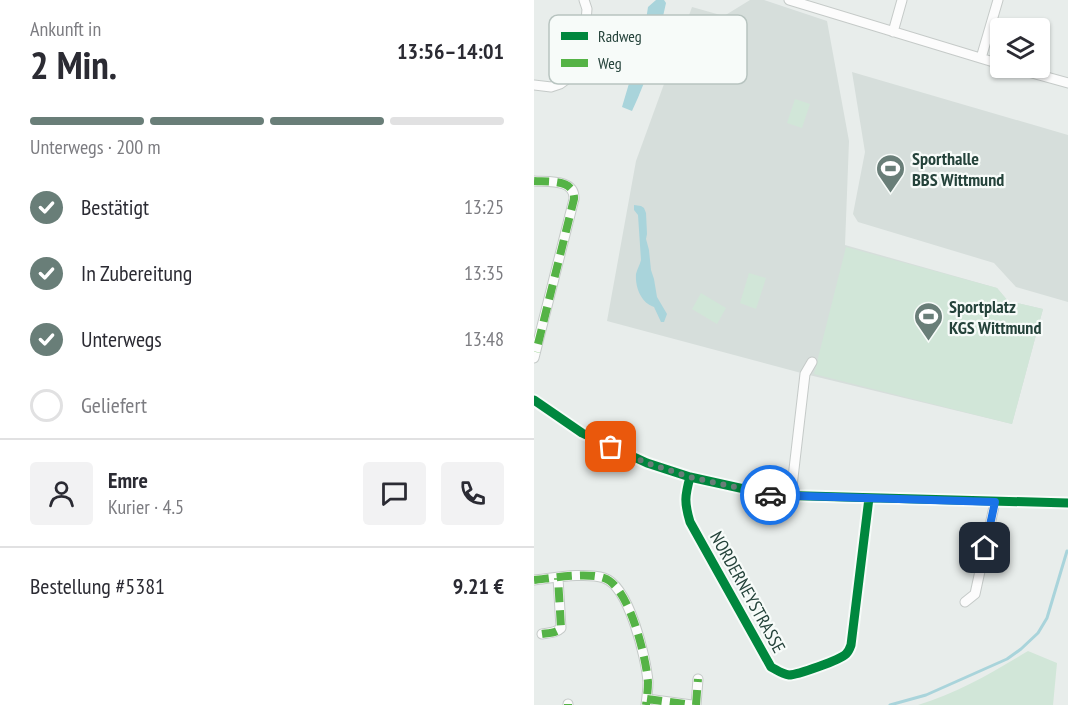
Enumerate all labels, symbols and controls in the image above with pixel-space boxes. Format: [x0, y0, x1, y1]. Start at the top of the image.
legend [549, 15, 747, 84]
text: Ankunft in [30, 16, 101, 42]
map controls [990, 18, 1050, 78]
button: layers [990, 18, 1050, 78]
text: Radweg [598, 26, 642, 46]
text: 13:56–14:01 [397, 37, 504, 65]
text: 2 Min. [30, 39, 117, 90]
text: Weg [598, 53, 622, 73]
text: Unterwegs · 200 m [30, 134, 160, 160]
place label: Sporthalle BBS Wittmund [912, 147, 1004, 191]
sports icon: Sporthalle BBS Wittmund [875, 152, 907, 194]
icon: check [30, 191, 63, 224]
text: Bestätigt [81, 193, 149, 221]
text: 13:25 [464, 194, 504, 220]
icon: check [30, 257, 63, 290]
text: In Zubereitung [81, 259, 192, 287]
text: 13:35 [464, 260, 504, 286]
place label: Sportplatz KGS Wittmund [949, 295, 1041, 339]
sports icon: Sportplatz KGS Wittmund [912, 300, 944, 342]
icon: check [30, 323, 63, 356]
text: Unterwegs [81, 325, 162, 353]
text: 13:48 [464, 326, 504, 352]
text: Geliefert [81, 391, 147, 419]
pin [585, 421, 636, 472]
icon: bag [594, 430, 627, 463]
button: person [30, 462, 93, 525]
button: chat [363, 462, 426, 525]
button: phone [441, 462, 504, 525]
courier [740, 465, 800, 525]
text: Emre [108, 466, 148, 494]
icon: car [754, 479, 787, 512]
text: Kurier · 4.5 [108, 494, 184, 520]
pin [959, 522, 1010, 573]
street label: NORDERNEYSTRASSE [705, 527, 791, 657]
icon: home [968, 531, 1001, 564]
text: Bestellung #5381 [30, 572, 165, 600]
text: 9.21 € [453, 572, 504, 600]

